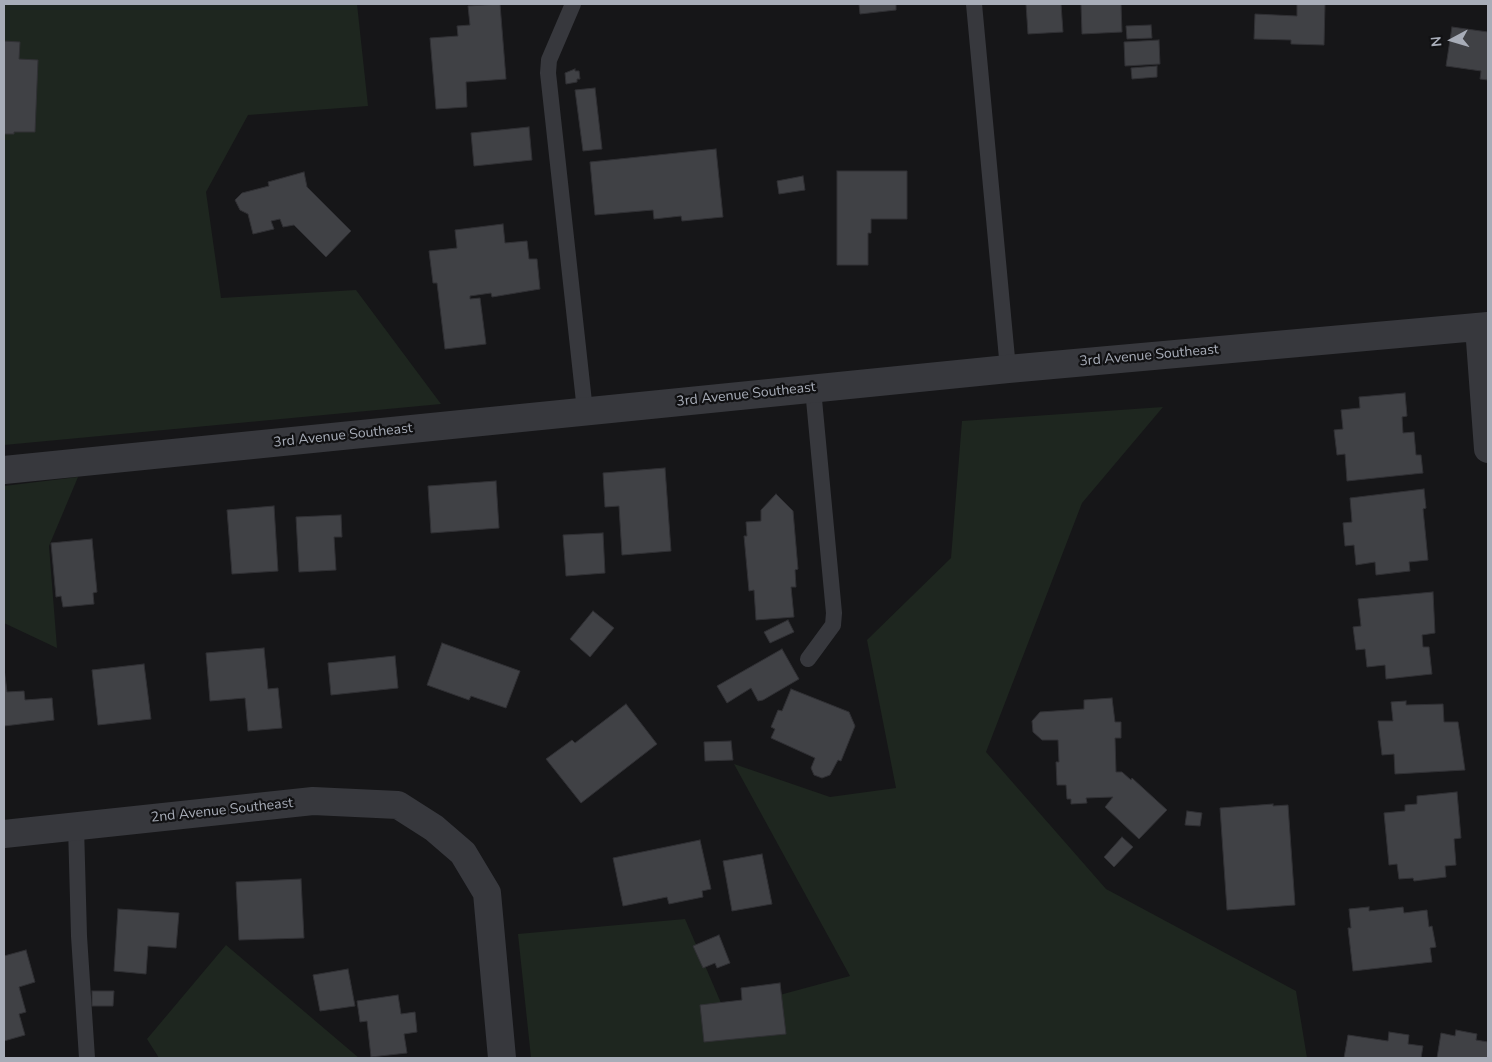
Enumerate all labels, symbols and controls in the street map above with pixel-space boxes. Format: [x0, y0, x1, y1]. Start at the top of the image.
north arrow [1427, 15, 1477, 65]
text: N [1427, 35, 1447, 48]
street label: 3rd Avenue Southeast [1079, 342, 1219, 370]
street label: 3rd Avenue Southeast [676, 379, 816, 411]
street label: 3rd Avenue Southeast [273, 420, 413, 452]
street label: 2nd Avenue Southeast [150, 795, 294, 827]

